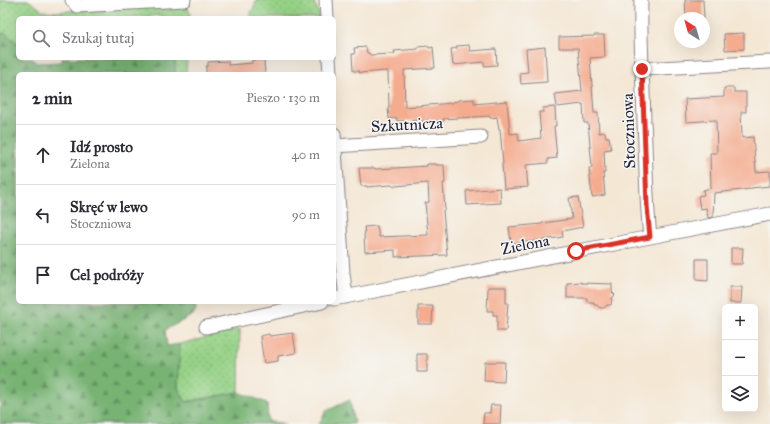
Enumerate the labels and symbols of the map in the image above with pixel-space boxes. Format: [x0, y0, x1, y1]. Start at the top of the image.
north arrow [674, 12, 710, 48]
route end [633, 60, 651, 78]
street label: Stoczniowa [618, 93, 639, 169]
street label: Szkutnicza [371, 113, 444, 136]
street label: Zielona [499, 230, 551, 258]
route start [567, 242, 585, 260]

